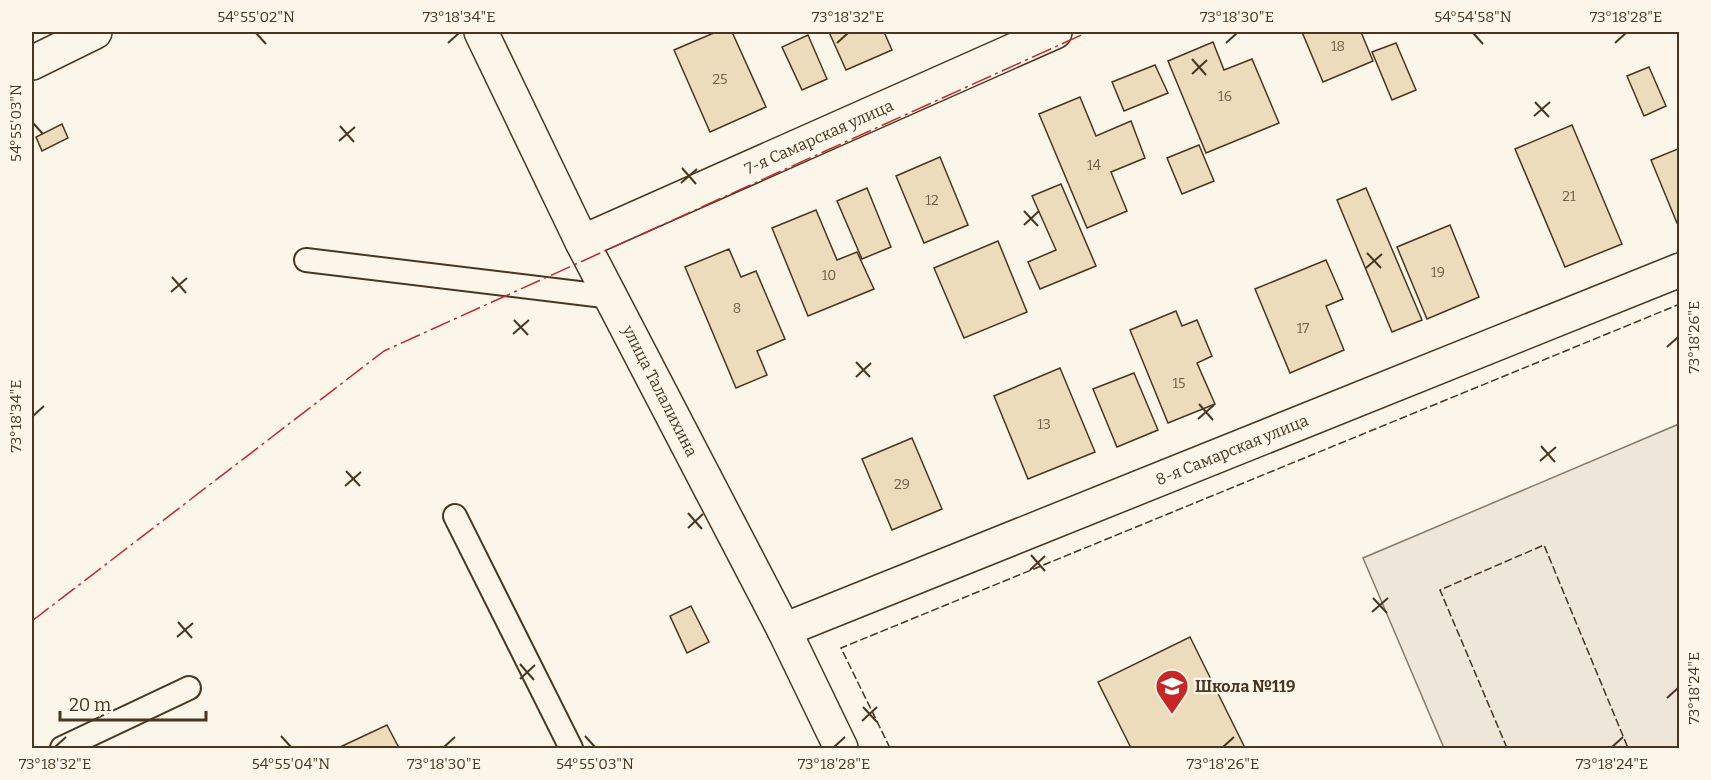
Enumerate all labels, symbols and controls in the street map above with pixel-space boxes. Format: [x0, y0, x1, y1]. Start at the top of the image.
text: 54°55'02"N [217, 8, 295, 26]
text: 73°18'34"E [422, 8, 496, 26]
text: 73°18'32"E [812, 8, 884, 26]
text: 73°18'30"E [1200, 8, 1274, 26]
text: 54°54'58"N [1434, 8, 1512, 26]
text: 73°18'28"E [1590, 8, 1662, 26]
house number: 18 [1331, 38, 1345, 55]
house number: 25 [712, 71, 728, 88]
text: 54°55'03"N [7, 84, 25, 162]
house number: 16 [1218, 88, 1232, 105]
street label: 7-я Самарская улица [742, 96, 896, 178]
house number: 14 [1087, 157, 1101, 174]
house number: 21 [1562, 188, 1576, 205]
house number: 12 [925, 192, 939, 209]
house number: 19 [1431, 264, 1445, 281]
house number: 10 [822, 267, 836, 284]
house number: 8 [733, 300, 741, 317]
text: 73°18'26"E [1685, 301, 1703, 373]
house number: 17 [1297, 320, 1309, 337]
street label: улица Талалихина [618, 321, 701, 460]
house number: 15 [1172, 375, 1186, 392]
text: 73°18'34"E [7, 379, 25, 453]
street label: 8-я Самарская улица [1153, 411, 1311, 489]
house number: 13 [1037, 416, 1051, 433]
house number: 29 [894, 476, 910, 493]
text: 73°18'24"E [1685, 652, 1703, 724]
school or university icon: Школа №119 [1154, 668, 1190, 715]
place label: Школа №119 [1195, 677, 1295, 696]
scale bar [60, 684, 206, 722]
text: 20 m [69, 694, 111, 716]
text: 73°18'32"E [19, 755, 91, 773]
text: 54°55'04"N [252, 755, 330, 773]
text: 73°18'30"E [407, 755, 481, 773]
text: 54°55'03"N [556, 755, 634, 773]
text: 73°18'28"E [798, 755, 870, 773]
text: 73°18'26"E [1187, 755, 1259, 773]
text: 73°18'24"E [1576, 755, 1648, 773]

